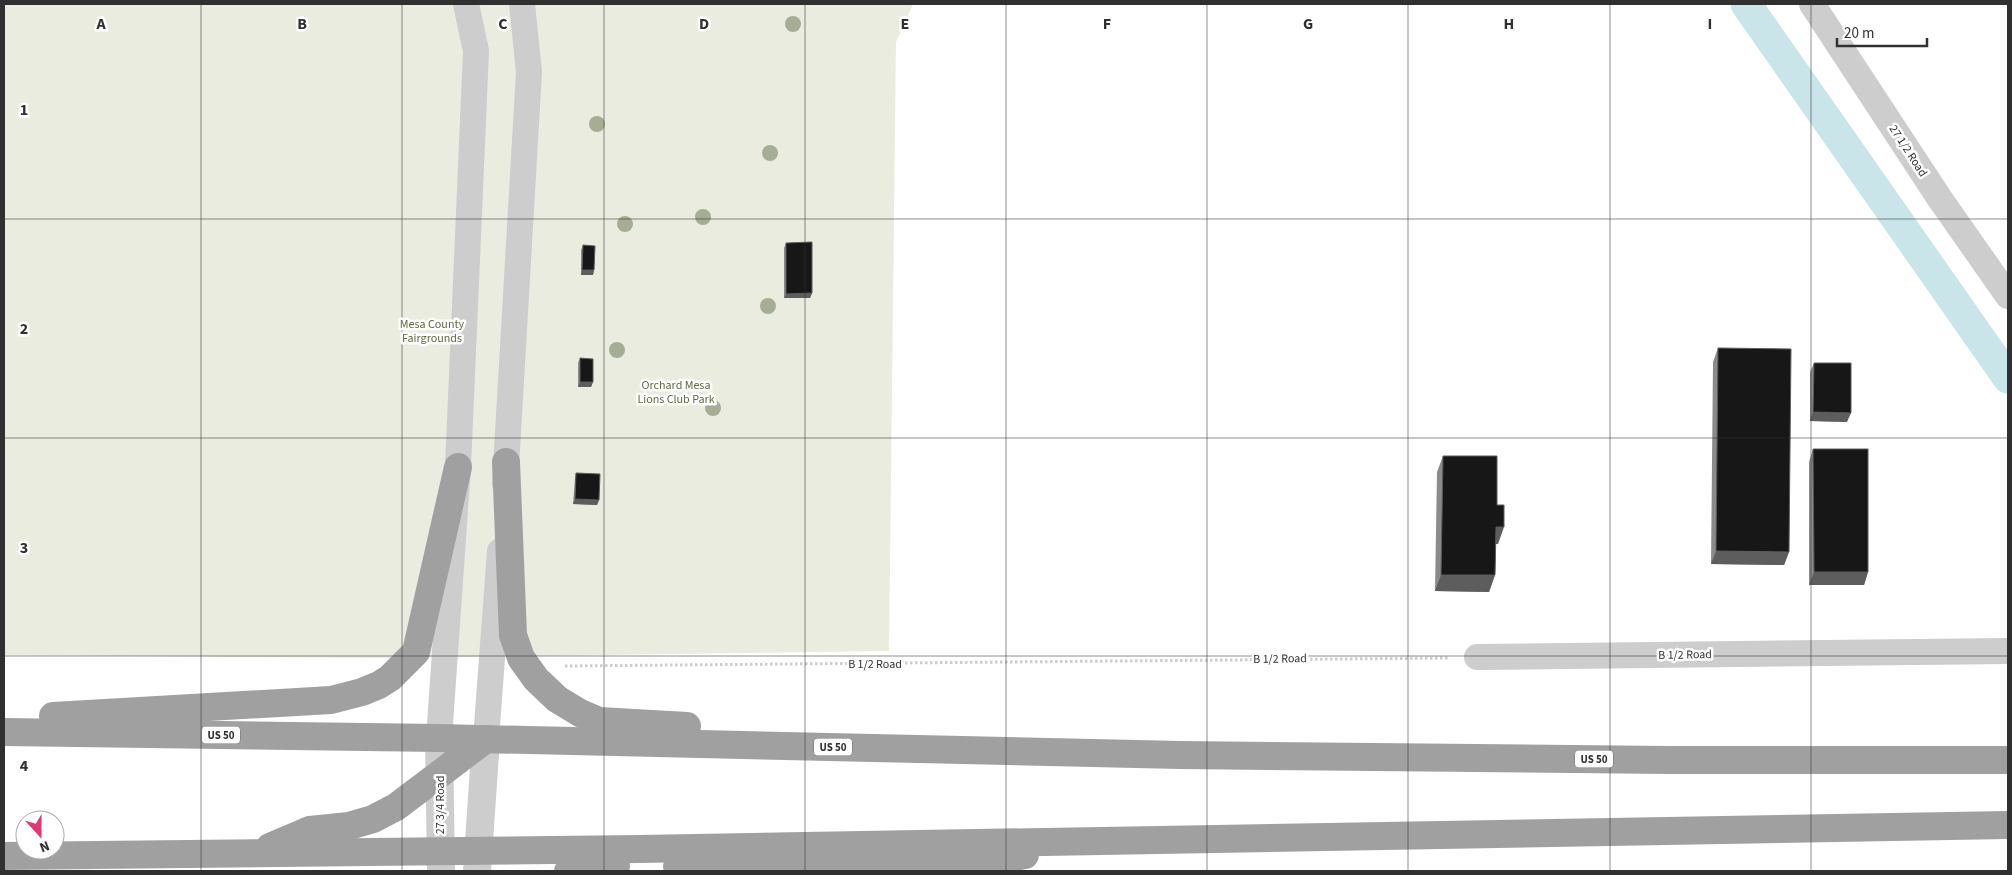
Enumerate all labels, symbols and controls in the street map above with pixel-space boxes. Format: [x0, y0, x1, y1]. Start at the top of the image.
text: A [95, 13, 106, 35]
text: B [297, 13, 307, 35]
text: C [498, 13, 508, 35]
text: D [699, 13, 709, 35]
text: E [901, 13, 909, 35]
text: F [1103, 13, 1111, 35]
text: G [1303, 13, 1313, 35]
text: H [1504, 13, 1514, 35]
text: I [1708, 13, 1712, 35]
scale bar [1837, 15, 1927, 47]
text: 20 m [1844, 23, 1874, 44]
text: 1 [20, 99, 28, 121]
street label: 27 1/2 Road [1885, 122, 1931, 180]
park label: Mesa County Fairgrounds [400, 316, 465, 347]
text: 2 [20, 318, 28, 340]
park label: Orchard Mesa Lions Club Park [637, 377, 715, 408]
text: 3 [20, 537, 28, 559]
street label: B 1/2 Road [1658, 646, 1712, 664]
street label: B 1/2 Road [1253, 650, 1307, 668]
street label: B 1/2 Road [848, 656, 902, 673]
road number: US 50 [202, 726, 240, 744]
road number: US 50 [814, 739, 852, 756]
road number: US 50 [1575, 751, 1613, 768]
text: 4 [20, 755, 29, 777]
street label: 27 3/4 Road [432, 776, 449, 834]
north arrow [15, 810, 65, 860]
text: N [36, 835, 52, 857]

